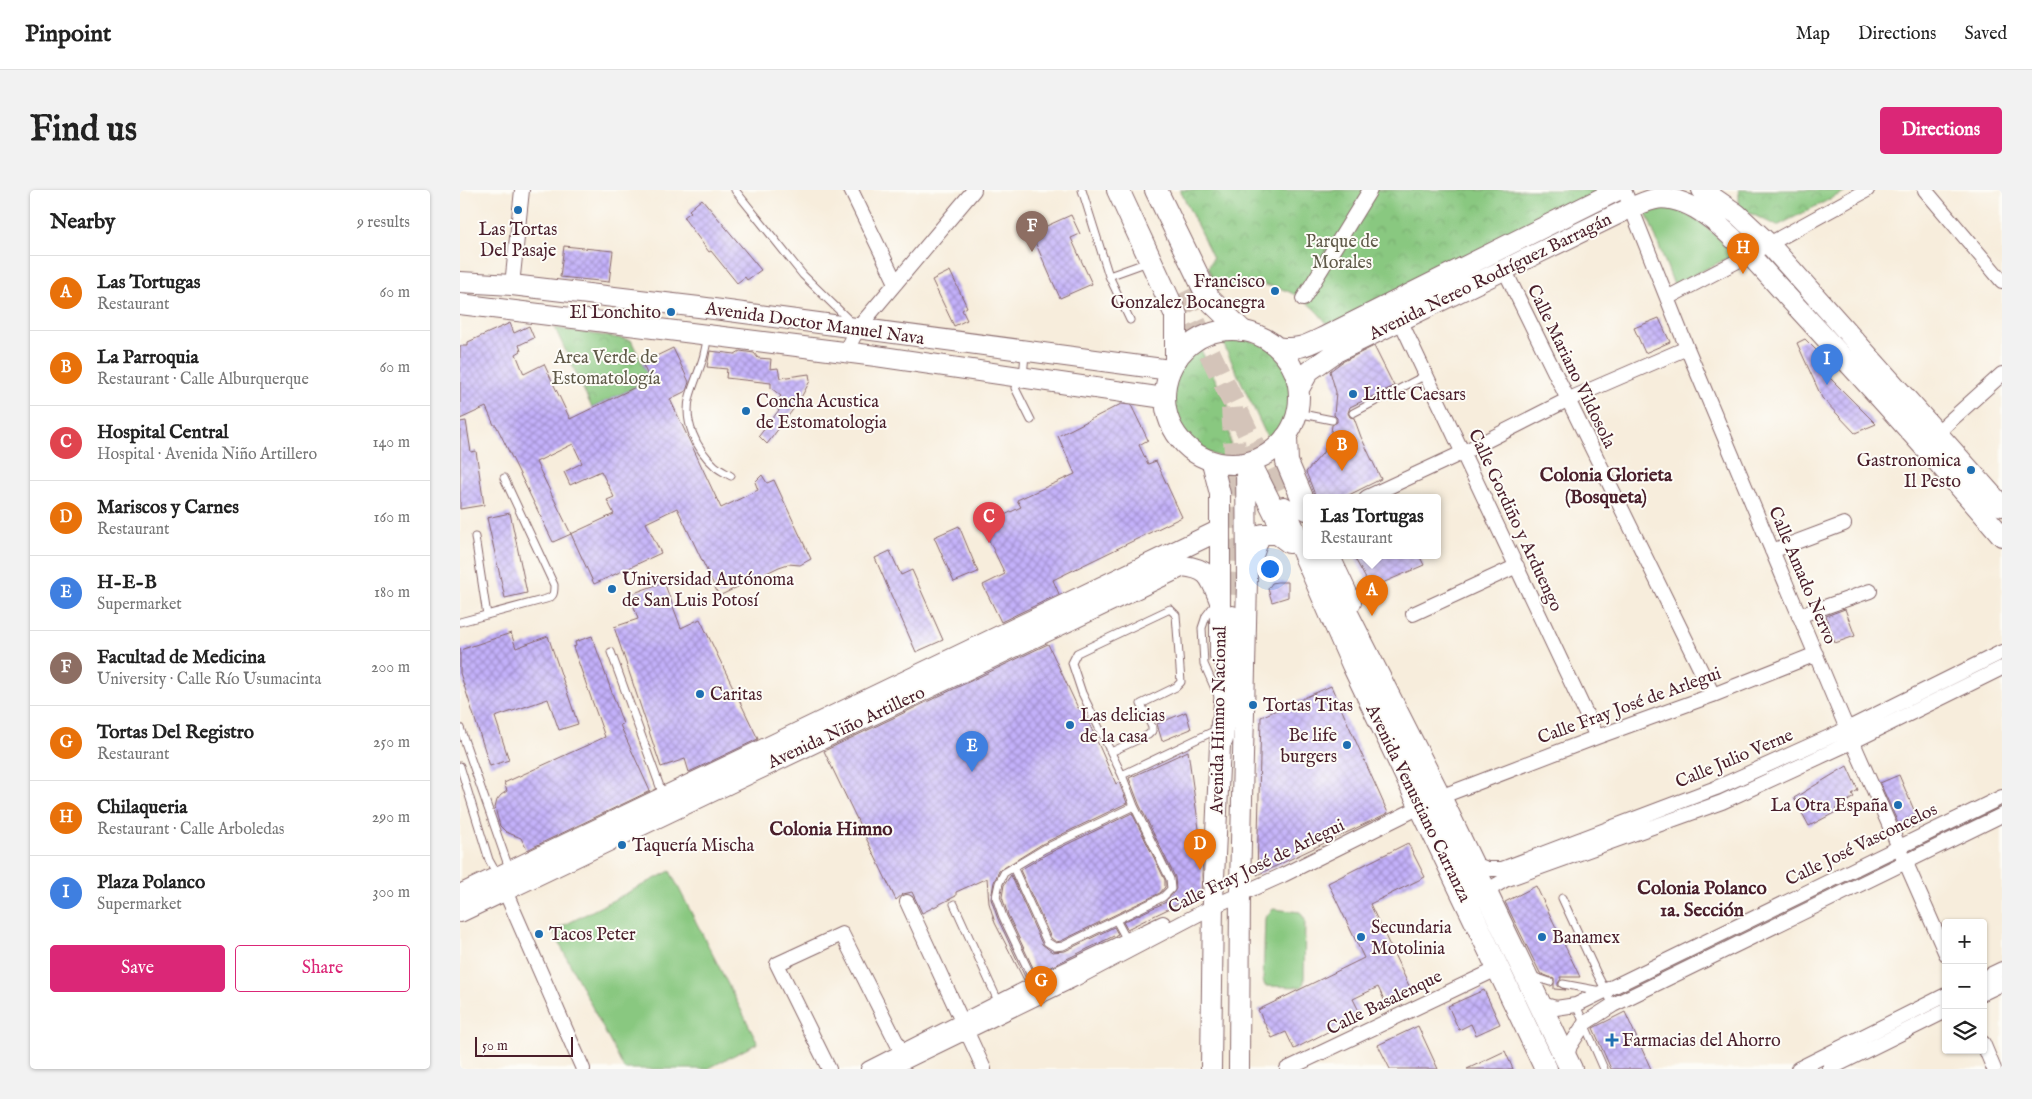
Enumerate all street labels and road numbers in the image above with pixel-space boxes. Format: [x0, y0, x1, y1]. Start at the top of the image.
street label: Avenida Nereo Rodríguez Barragán [1365, 208, 1616, 347]
street label: Calle Mariano Vildosola [1521, 281, 1620, 452]
street label: Avenida Doctor Manuel Nava [703, 298, 926, 351]
street label: Calle Gordiño y Arduengo [1462, 426, 1567, 616]
street label: Calle Amado Nervo [1762, 503, 1841, 648]
street label: Avenida Himno Nacional [1206, 626, 1233, 815]
street label: Calle Fray José de Arlegui [1535, 662, 1725, 750]
street label: Avenida Niño Artillero [763, 682, 929, 775]
street label: Avenida Venustiano Carranza [1359, 700, 1476, 906]
street label: Calle Julio Verne [1672, 724, 1797, 795]
street label: Calle José Vasconcelos [1782, 799, 1941, 892]
street label: Calle Fray José de Arlegui [1165, 815, 1349, 920]
street label: Calle Basalenque [1323, 965, 1446, 1041]

